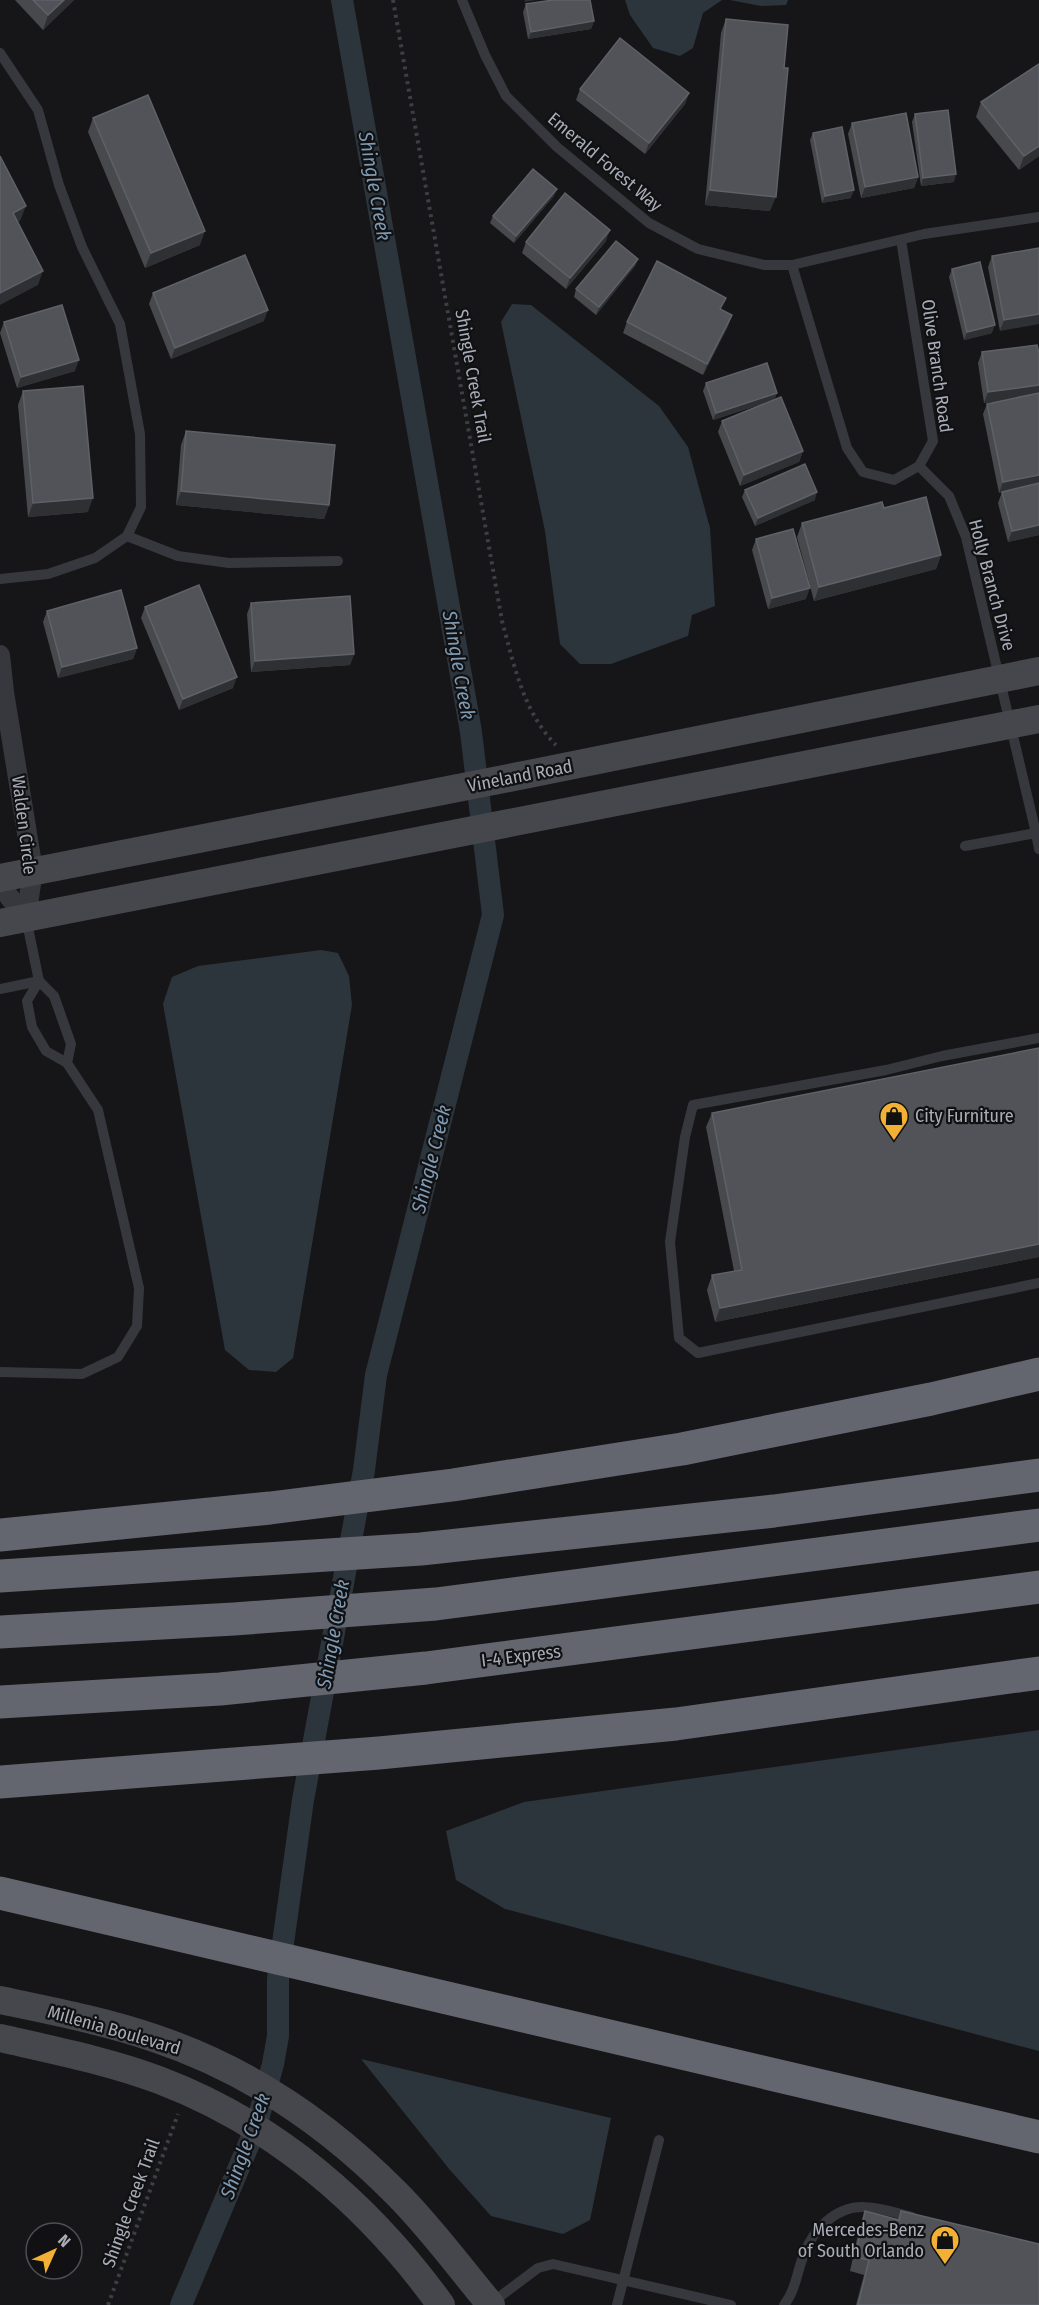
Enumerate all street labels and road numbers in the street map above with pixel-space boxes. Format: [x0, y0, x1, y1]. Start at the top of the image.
street label: Emerald Forest Way [543, 108, 667, 216]
street label: Olive Branch Road [917, 298, 957, 434]
street label: Shingle Creek Trail [450, 307, 496, 445]
street label: Holly Branch Drive [964, 517, 1020, 653]
street label: Vineland Road [466, 755, 574, 797]
street label: Walden Circle [7, 774, 41, 876]
street label: I-4 Express [480, 1640, 562, 1672]
street label: Millenia Boulevard [45, 2001, 183, 2059]
street label: Shingle Creek Trail [98, 2135, 165, 2270]

